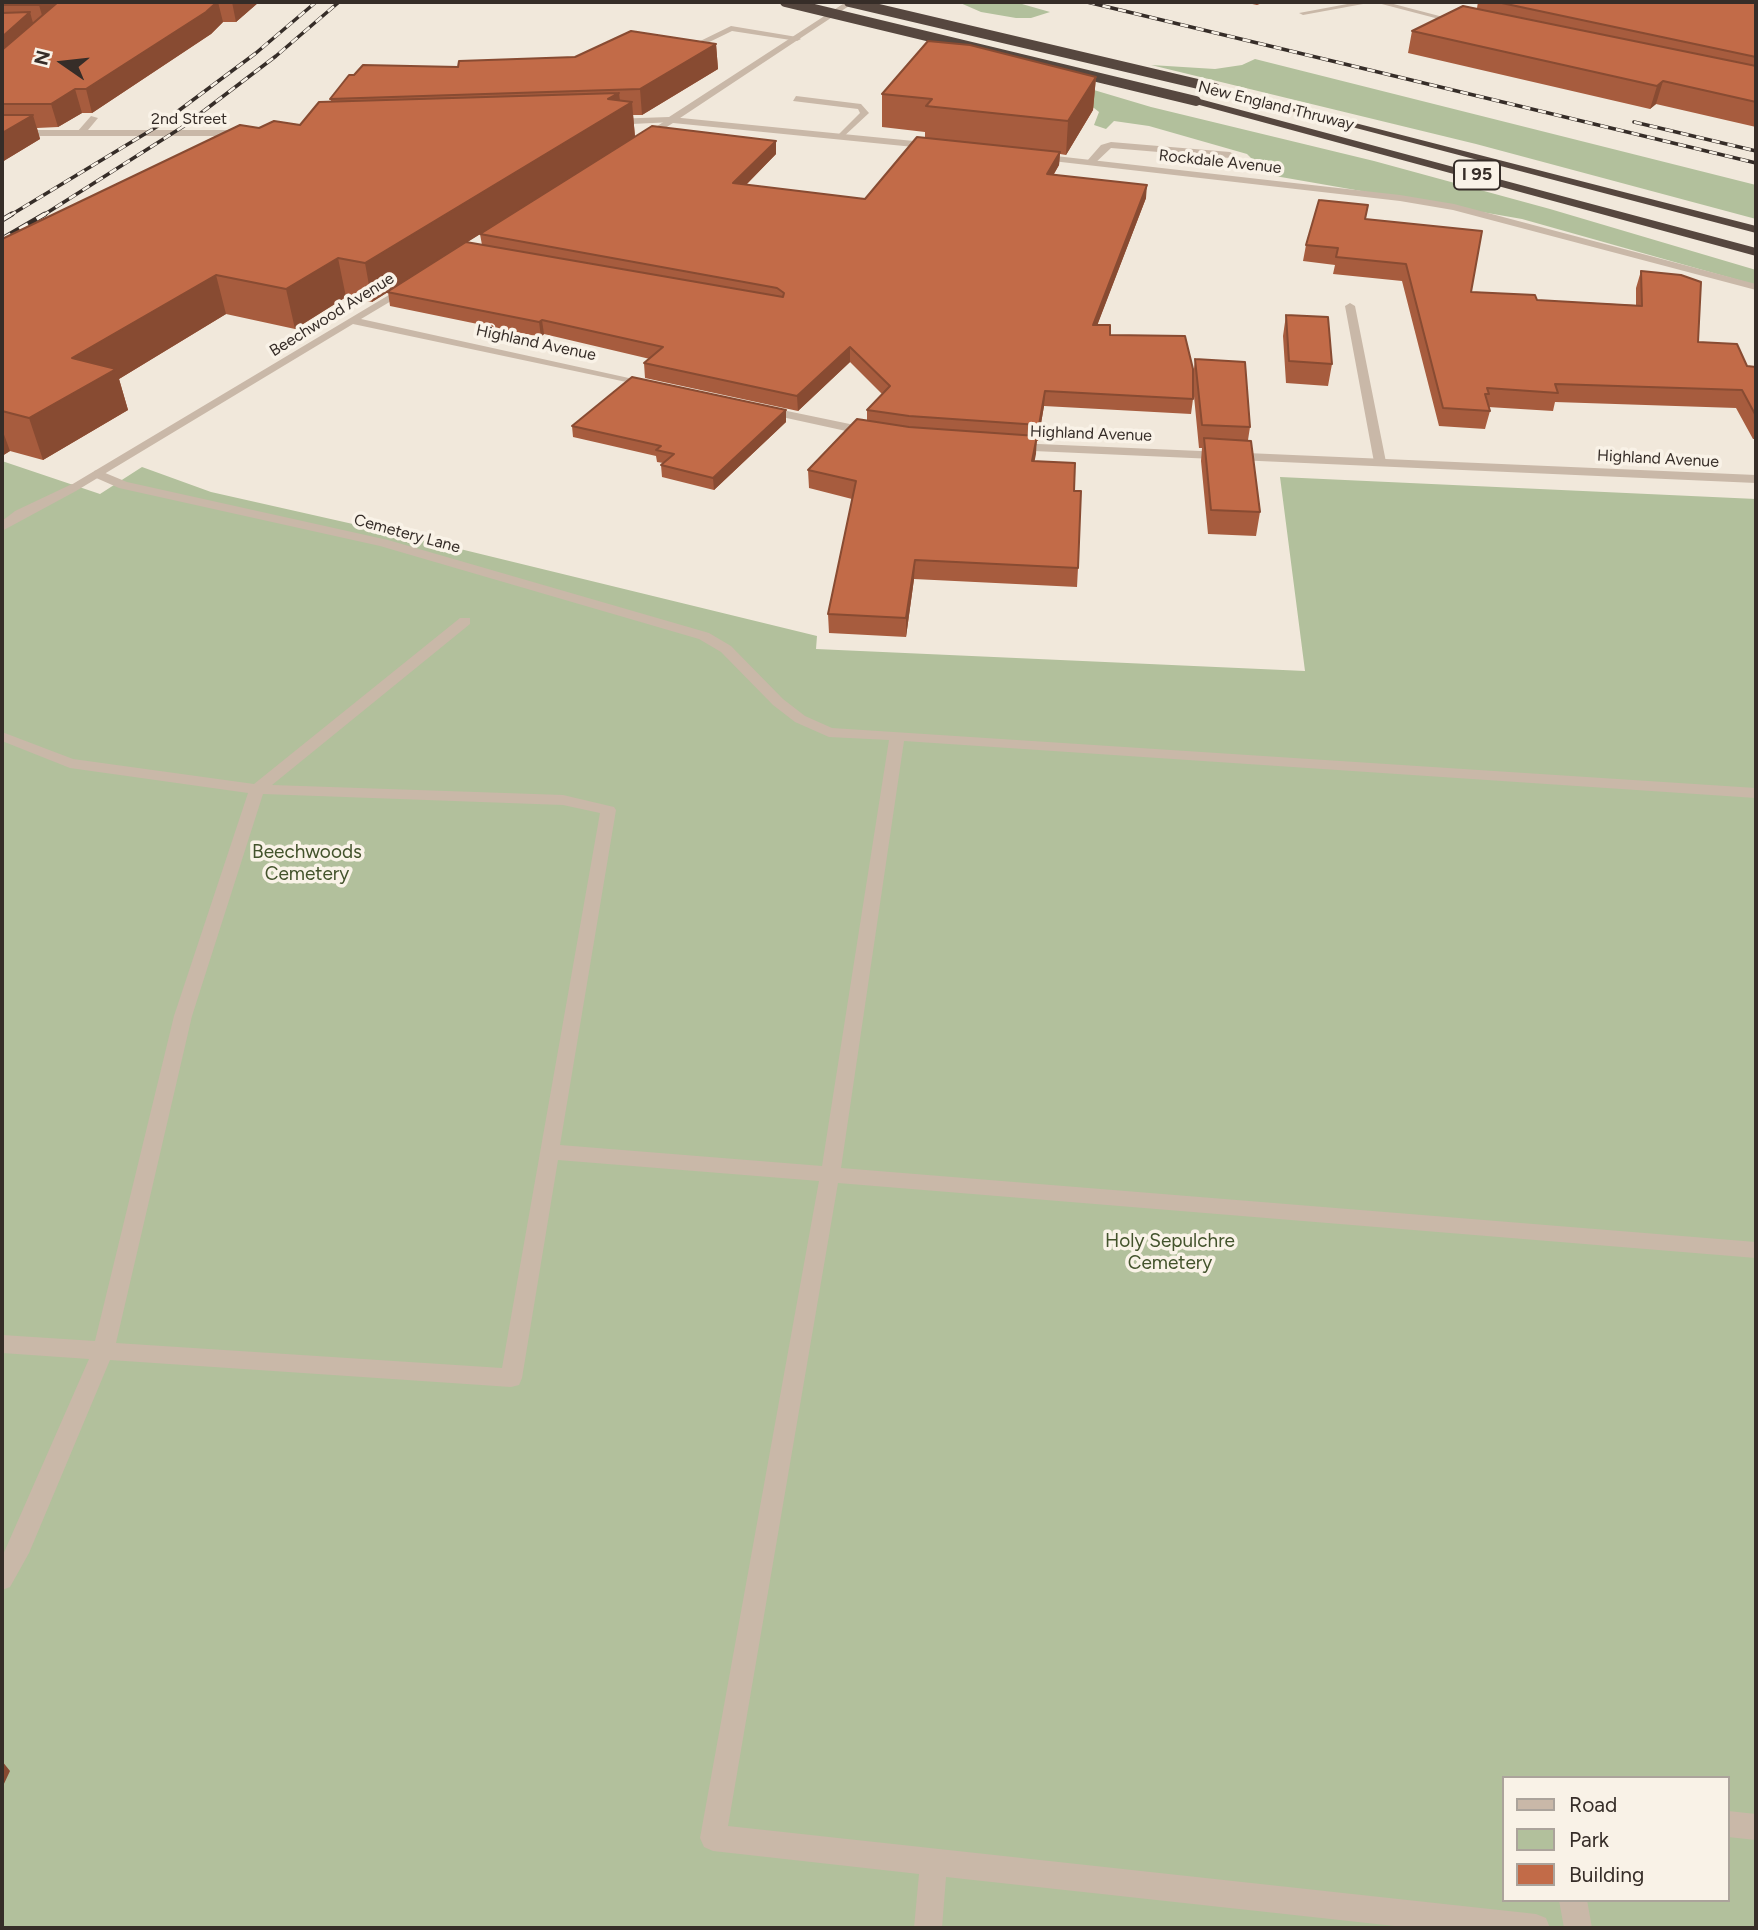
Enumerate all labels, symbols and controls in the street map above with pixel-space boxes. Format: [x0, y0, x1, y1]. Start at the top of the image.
north arrow [28, 28, 98, 98]
text: N [29, 48, 55, 68]
street label: New England Thruway [1196, 77, 1356, 135]
street label: 2nd Street [151, 109, 227, 129]
street label: Rockdale Avenue [1158, 146, 1282, 178]
road number: I 95 [1454, 160, 1500, 190]
street label: Beechwood Avenue [266, 269, 398, 361]
street label: Highland Avenue [474, 321, 598, 365]
street label: Highland Avenue [1030, 422, 1152, 446]
street label: Highland Avenue [1597, 446, 1719, 472]
street label: Cemetery Lane [352, 511, 462, 557]
park label: Beechwoods Cemetery [252, 841, 362, 885]
park label: Holy Sepulchre Cemetery [1105, 1230, 1235, 1274]
legend [1502, 1776, 1730, 1902]
text: Road [1569, 1792, 1617, 1817]
text: Park [1569, 1827, 1609, 1852]
text: Building [1569, 1862, 1644, 1887]

